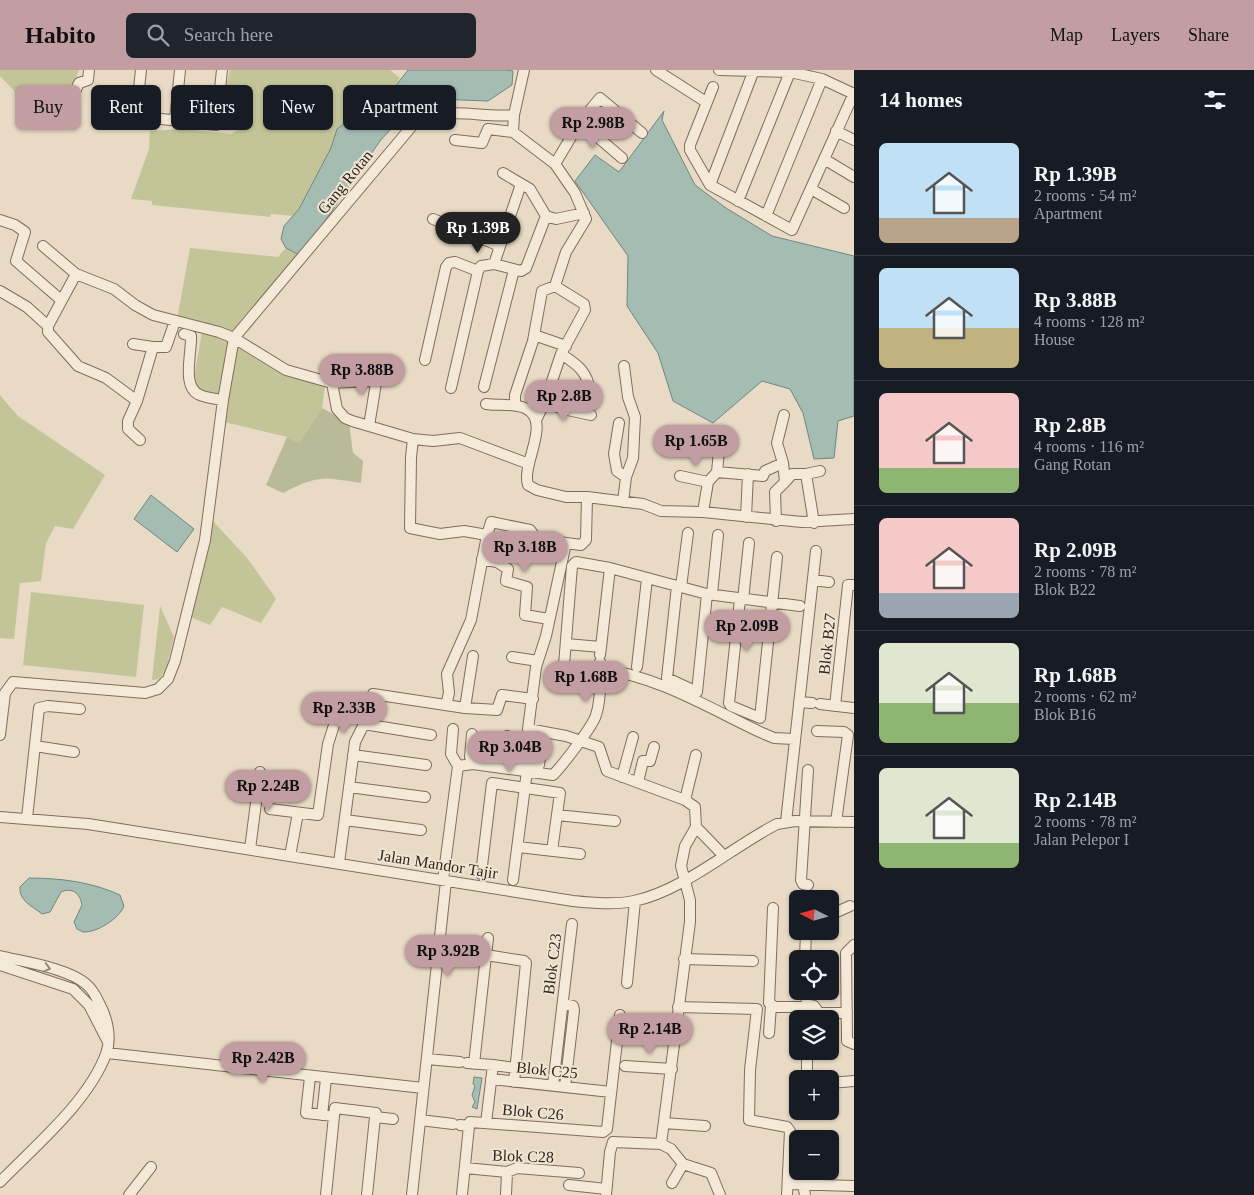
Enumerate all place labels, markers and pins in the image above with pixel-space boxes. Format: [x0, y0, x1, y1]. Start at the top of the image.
pin: Rp 2.98B [541, 106, 645, 149]
pin: Rp 1.39B [426, 212, 530, 254]
pin: Rp 3.88B [310, 354, 414, 396]
pin: Rp 2.8B [518, 380, 610, 422]
pin: Rp 1.65B [644, 424, 748, 467]
pin: Rp 3.18B [473, 530, 577, 573]
pin: Rp 2.09B [695, 610, 799, 652]
pin: Rp 1.68B [534, 660, 638, 703]
pin: Rp 2.33B [292, 692, 396, 734]
pin: Rp 3.04B [458, 730, 562, 773]
pin: Rp 2.24B [216, 770, 320, 812]
pin: Rp 3.92B [396, 934, 500, 977]
pin: Rp 2.14B [598, 1012, 702, 1055]
pin: Rp 2.42B [211, 1042, 315, 1084]

